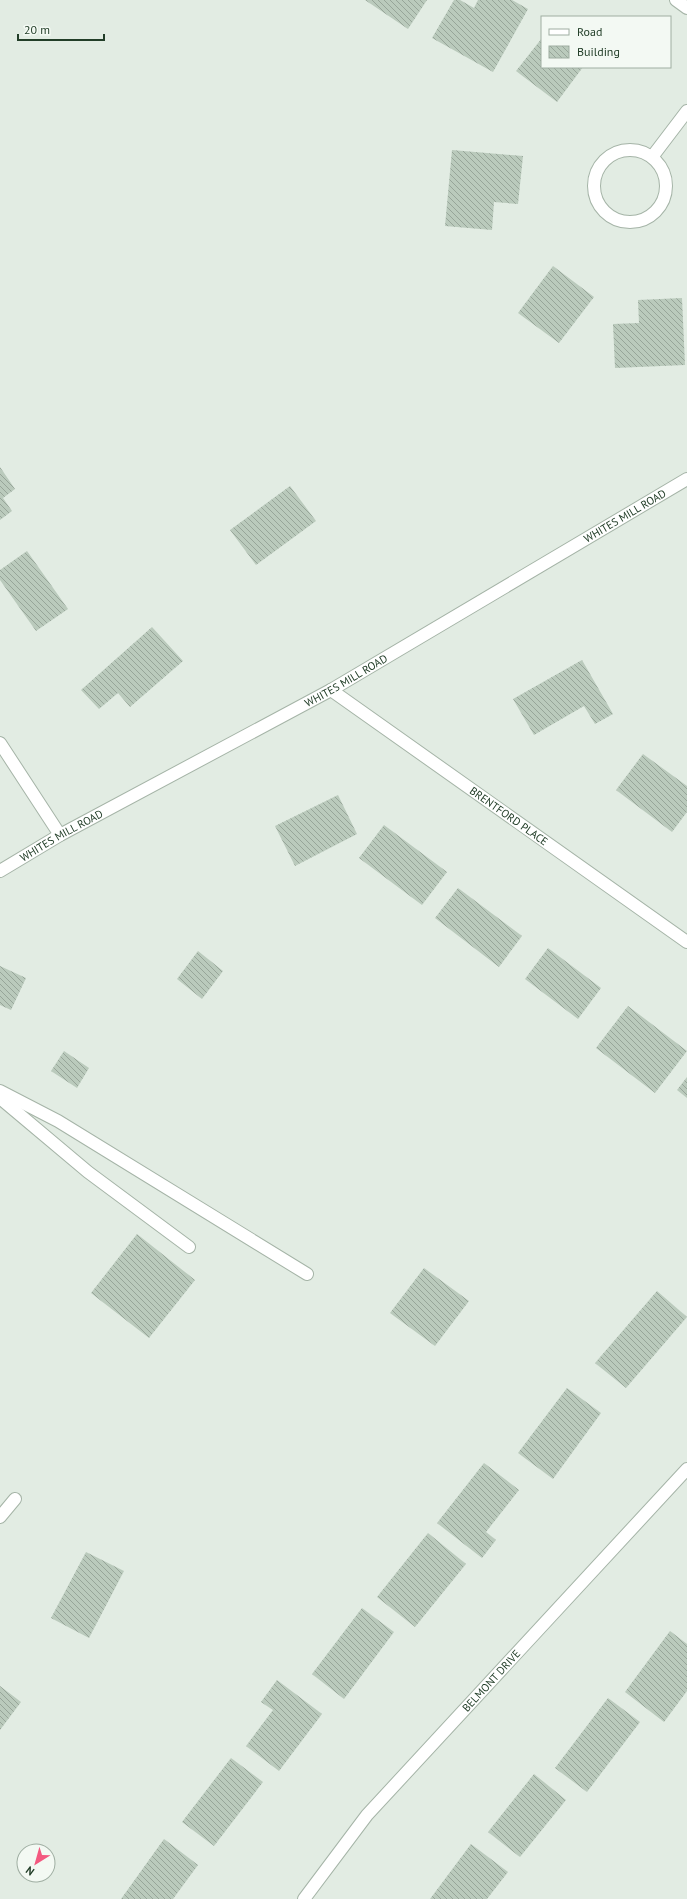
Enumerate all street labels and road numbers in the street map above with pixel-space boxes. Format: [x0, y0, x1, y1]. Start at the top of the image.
street label: WHITES MILL ROAD [581, 486, 669, 546]
street label: WHITES MILL ROAD [302, 651, 390, 710]
street label: BRENTFORD PLACE [467, 783, 551, 848]
street label: WHITES MILL ROAD [17, 806, 105, 864]
street label: BELMONT DRIVE [459, 1647, 523, 1715]

